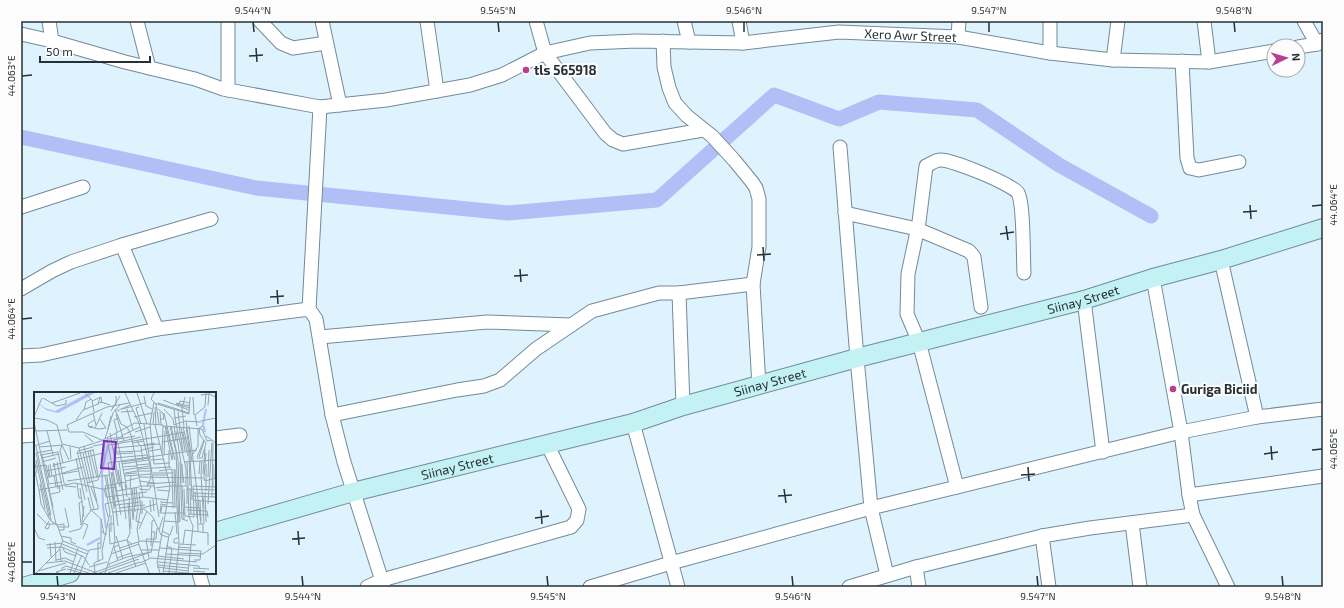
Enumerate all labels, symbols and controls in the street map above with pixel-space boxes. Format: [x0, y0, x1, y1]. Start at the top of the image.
text: 9.544°N [235, 4, 271, 16]
text: 9.545°N [480, 4, 516, 16]
text: 9.546°N [726, 4, 762, 16]
text: 9.547°N [971, 4, 1007, 16]
text: 9.548°N [1216, 4, 1252, 16]
street label: Xero Awr Street [864, 25, 957, 45]
scale bar [40, 38, 150, 64]
north arrow [1266, 38, 1306, 78]
text: 50 m [46, 44, 73, 58]
text: N [1290, 53, 1303, 62]
text: 44.063°E [5, 55, 17, 97]
place label: tls 565918 [534, 62, 597, 78]
marker: tls 565918 [521, 65, 531, 75]
text: 44.064°E [1327, 184, 1339, 226]
street label: Siinay Street [1045, 281, 1121, 317]
text: 44.064°E [5, 298, 17, 340]
street label: Siinay Street [732, 364, 808, 400]
place label: Guriga Biciid [1181, 381, 1257, 397]
marker: Guriga Biciid [1168, 384, 1178, 394]
inset map [34, 392, 216, 574]
text: 44.065°E [1327, 428, 1339, 469]
street label: Siinay Street [419, 450, 495, 483]
text: 44.065°E [5, 541, 17, 582]
text: 9.543°N [40, 590, 76, 602]
text: 9.544°N [285, 590, 321, 602]
text: 9.545°N [530, 590, 566, 602]
text: 9.546°N [775, 590, 811, 602]
text: 9.547°N [1020, 590, 1056, 602]
text: 9.548°N [1265, 590, 1301, 602]

